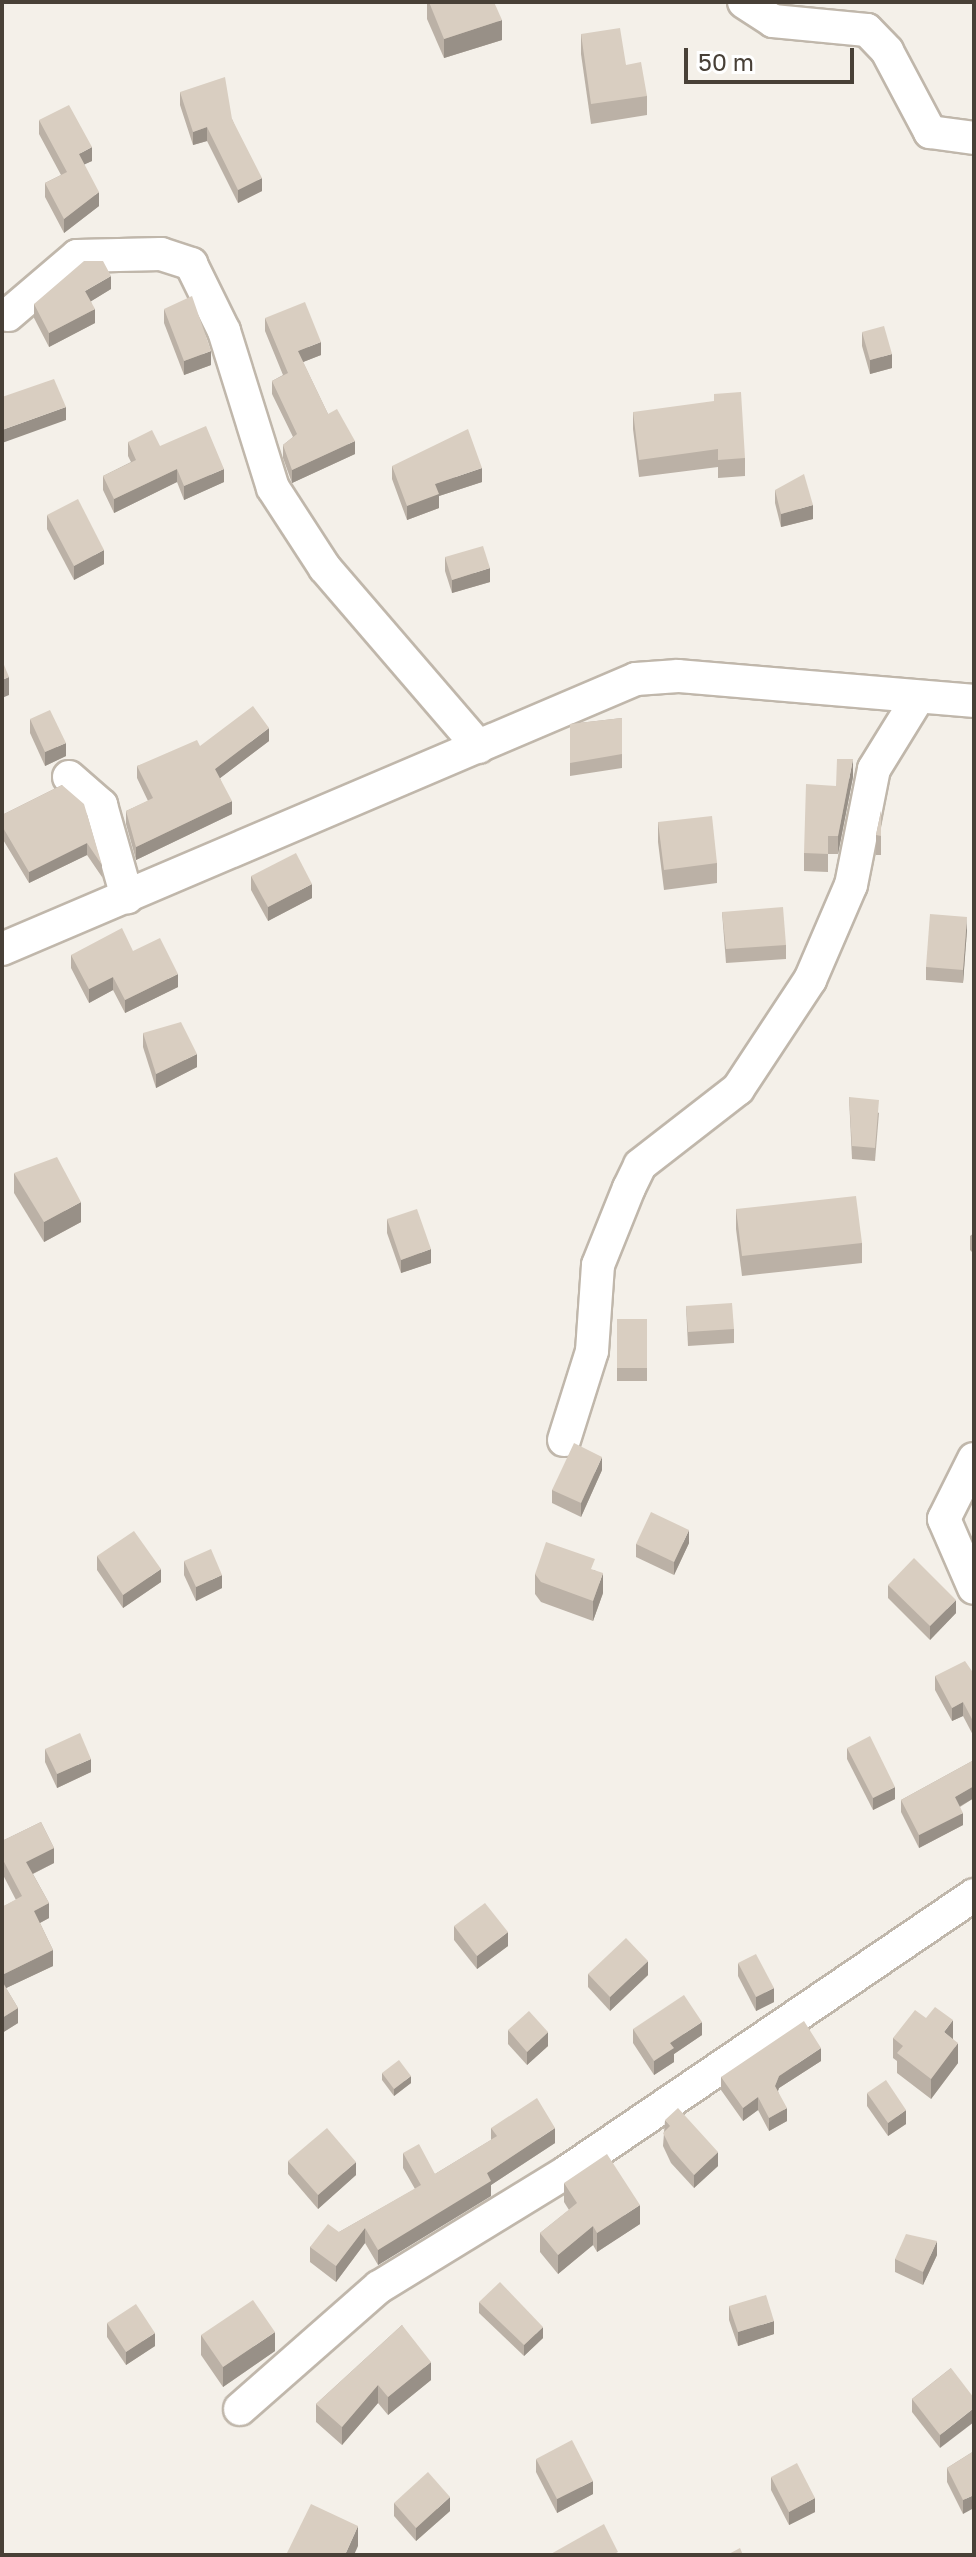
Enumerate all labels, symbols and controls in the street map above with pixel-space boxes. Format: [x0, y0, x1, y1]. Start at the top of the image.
scale bar [688, 32, 858, 82]
text: 50 m [698, 47, 754, 76]

